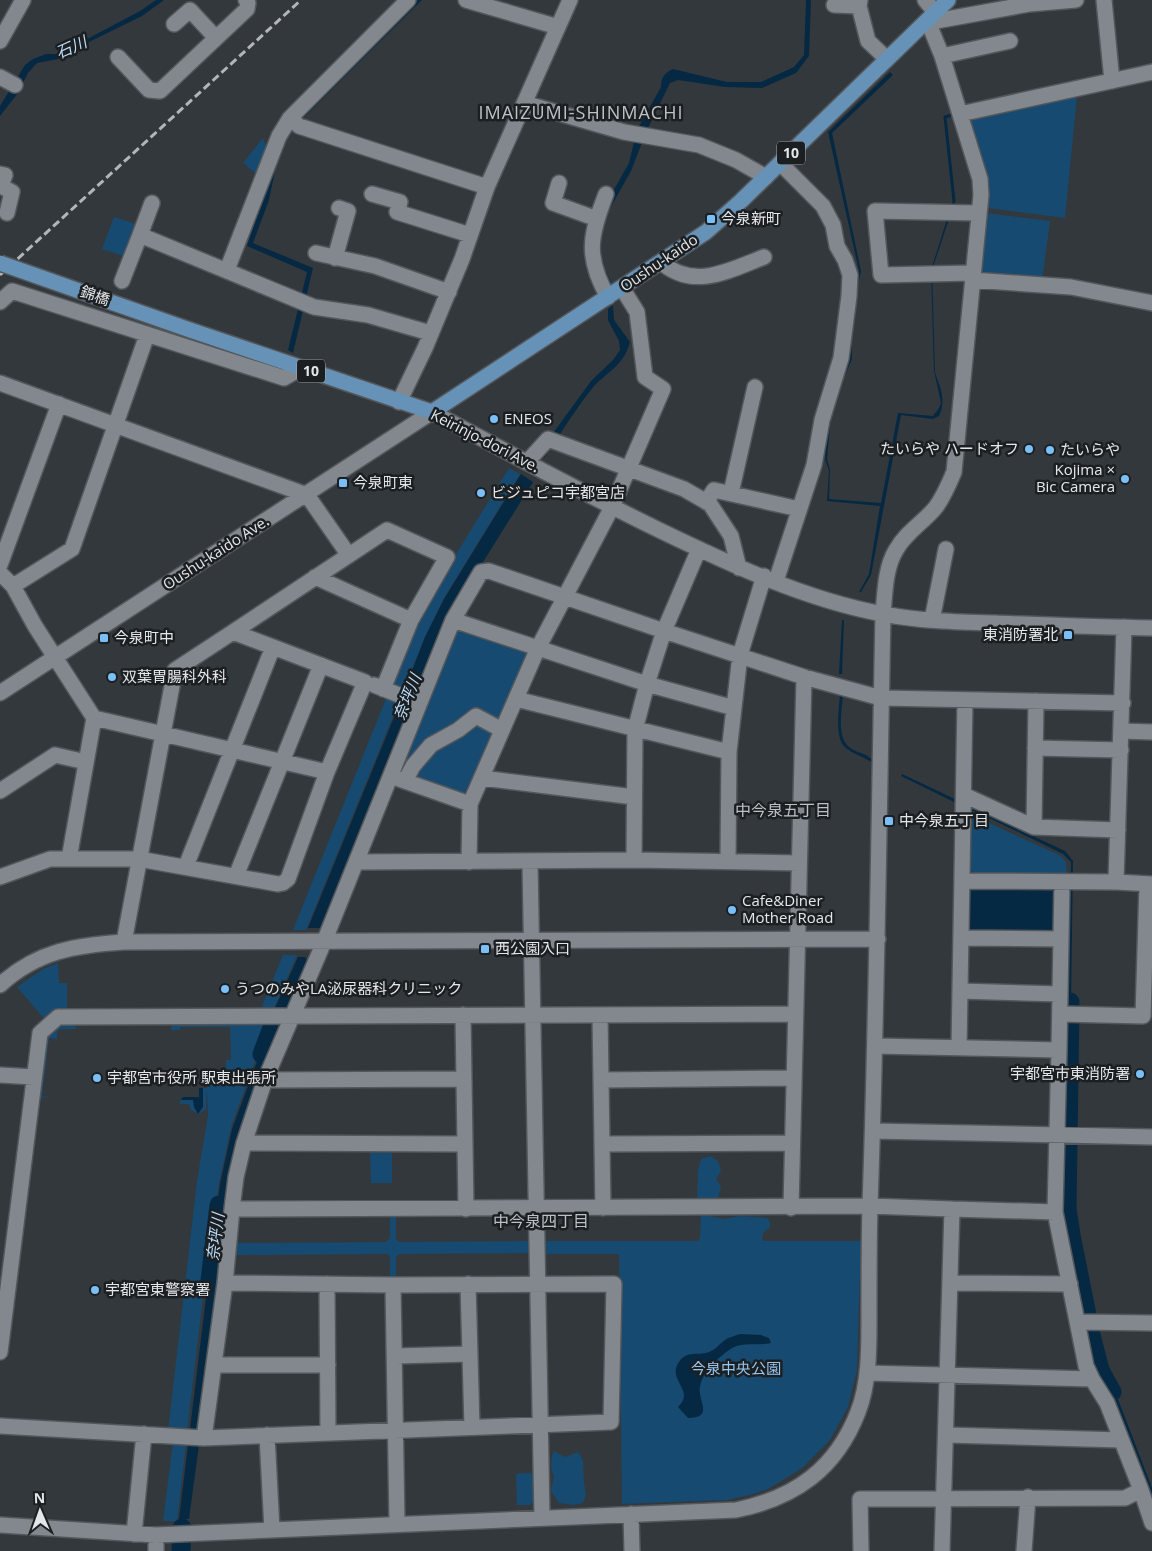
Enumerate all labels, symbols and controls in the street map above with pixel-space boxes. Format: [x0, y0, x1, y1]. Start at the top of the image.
water label: 石川 [52, 30, 92, 64]
district label: IMAIZUMI-SHINMACHI [479, 100, 684, 124]
road number: 10 [777, 142, 805, 164]
place label: 今泉新町 [721, 208, 781, 228]
marker: 今泉新町 [705, 213, 717, 225]
street label: Oushu-kaido [616, 229, 701, 295]
street label: 錦橋 [78, 281, 113, 309]
road number: 10 [297, 360, 325, 382]
street label: Keirinjo-dori Ave. [428, 404, 543, 476]
place label: ENEOS [504, 408, 552, 428]
marker: ENEOS [488, 413, 500, 425]
place label: たいらや ハードオフ [880, 438, 1019, 458]
place label: たいらや [1060, 439, 1120, 459]
marker: たいらや ハードオフ [1023, 443, 1035, 455]
marker: たいらや [1044, 444, 1056, 456]
place label: Kojima × Bic Camera [1036, 459, 1115, 496]
place label: 今泉町東 [353, 472, 413, 492]
marker: Kojima × Bic Camera [1119, 473, 1131, 485]
marker: 今泉町東 [337, 477, 349, 489]
place label: ビジュピコ宇都宮店 [491, 482, 625, 502]
marker: ビジュピコ宇都宮店 [475, 487, 487, 499]
street label: Oushu-kaido Ave. [159, 510, 272, 594]
place label: 東消防署北 [983, 624, 1058, 644]
place label: 今泉町中 [114, 627, 174, 647]
marker: 東消防署北 [1062, 629, 1074, 641]
marker: 今泉町中 [98, 632, 110, 644]
place label: 双葉胃腸科外科 [122, 666, 227, 686]
water label: 奈坪川 [388, 669, 427, 723]
marker: 双葉胃腸科外科 [106, 671, 118, 683]
district label: 中今泉五丁目 [735, 799, 831, 821]
place label: 中今泉五丁目 [899, 810, 989, 830]
marker: 中今泉五丁目 [883, 815, 895, 827]
place label: Cafe&Diner Mother Road [742, 890, 833, 927]
marker: Cafe&Diner Mother Road [726, 904, 738, 916]
place label: 西公園入口 [495, 938, 570, 958]
marker: 西公園入口 [479, 943, 491, 955]
place label: うつのみやLA泌尿器科クリニック [235, 978, 462, 998]
marker: うつのみやLA泌尿器科クリニック [219, 983, 231, 995]
place label: 宇都宮市東消防署 [1010, 1063, 1130, 1083]
place label: 宇都宮市役所 駅東出張所 [107, 1067, 276, 1087]
marker: 宇都宮市東消防署 [1134, 1068, 1146, 1080]
marker: 宇都宮市役所 駅東出張所 [91, 1072, 103, 1084]
water label: 奈坪川 [201, 1210, 229, 1262]
district label: 中今泉四丁目 [493, 1210, 589, 1232]
place label: 宇都宮東警察署 [105, 1279, 210, 1299]
marker: 宇都宮東警察署 [89, 1284, 101, 1296]
park label: 今泉中央公園 [691, 1358, 781, 1378]
north arrow [15, 1486, 65, 1536]
text: N [34, 1488, 46, 1507]

